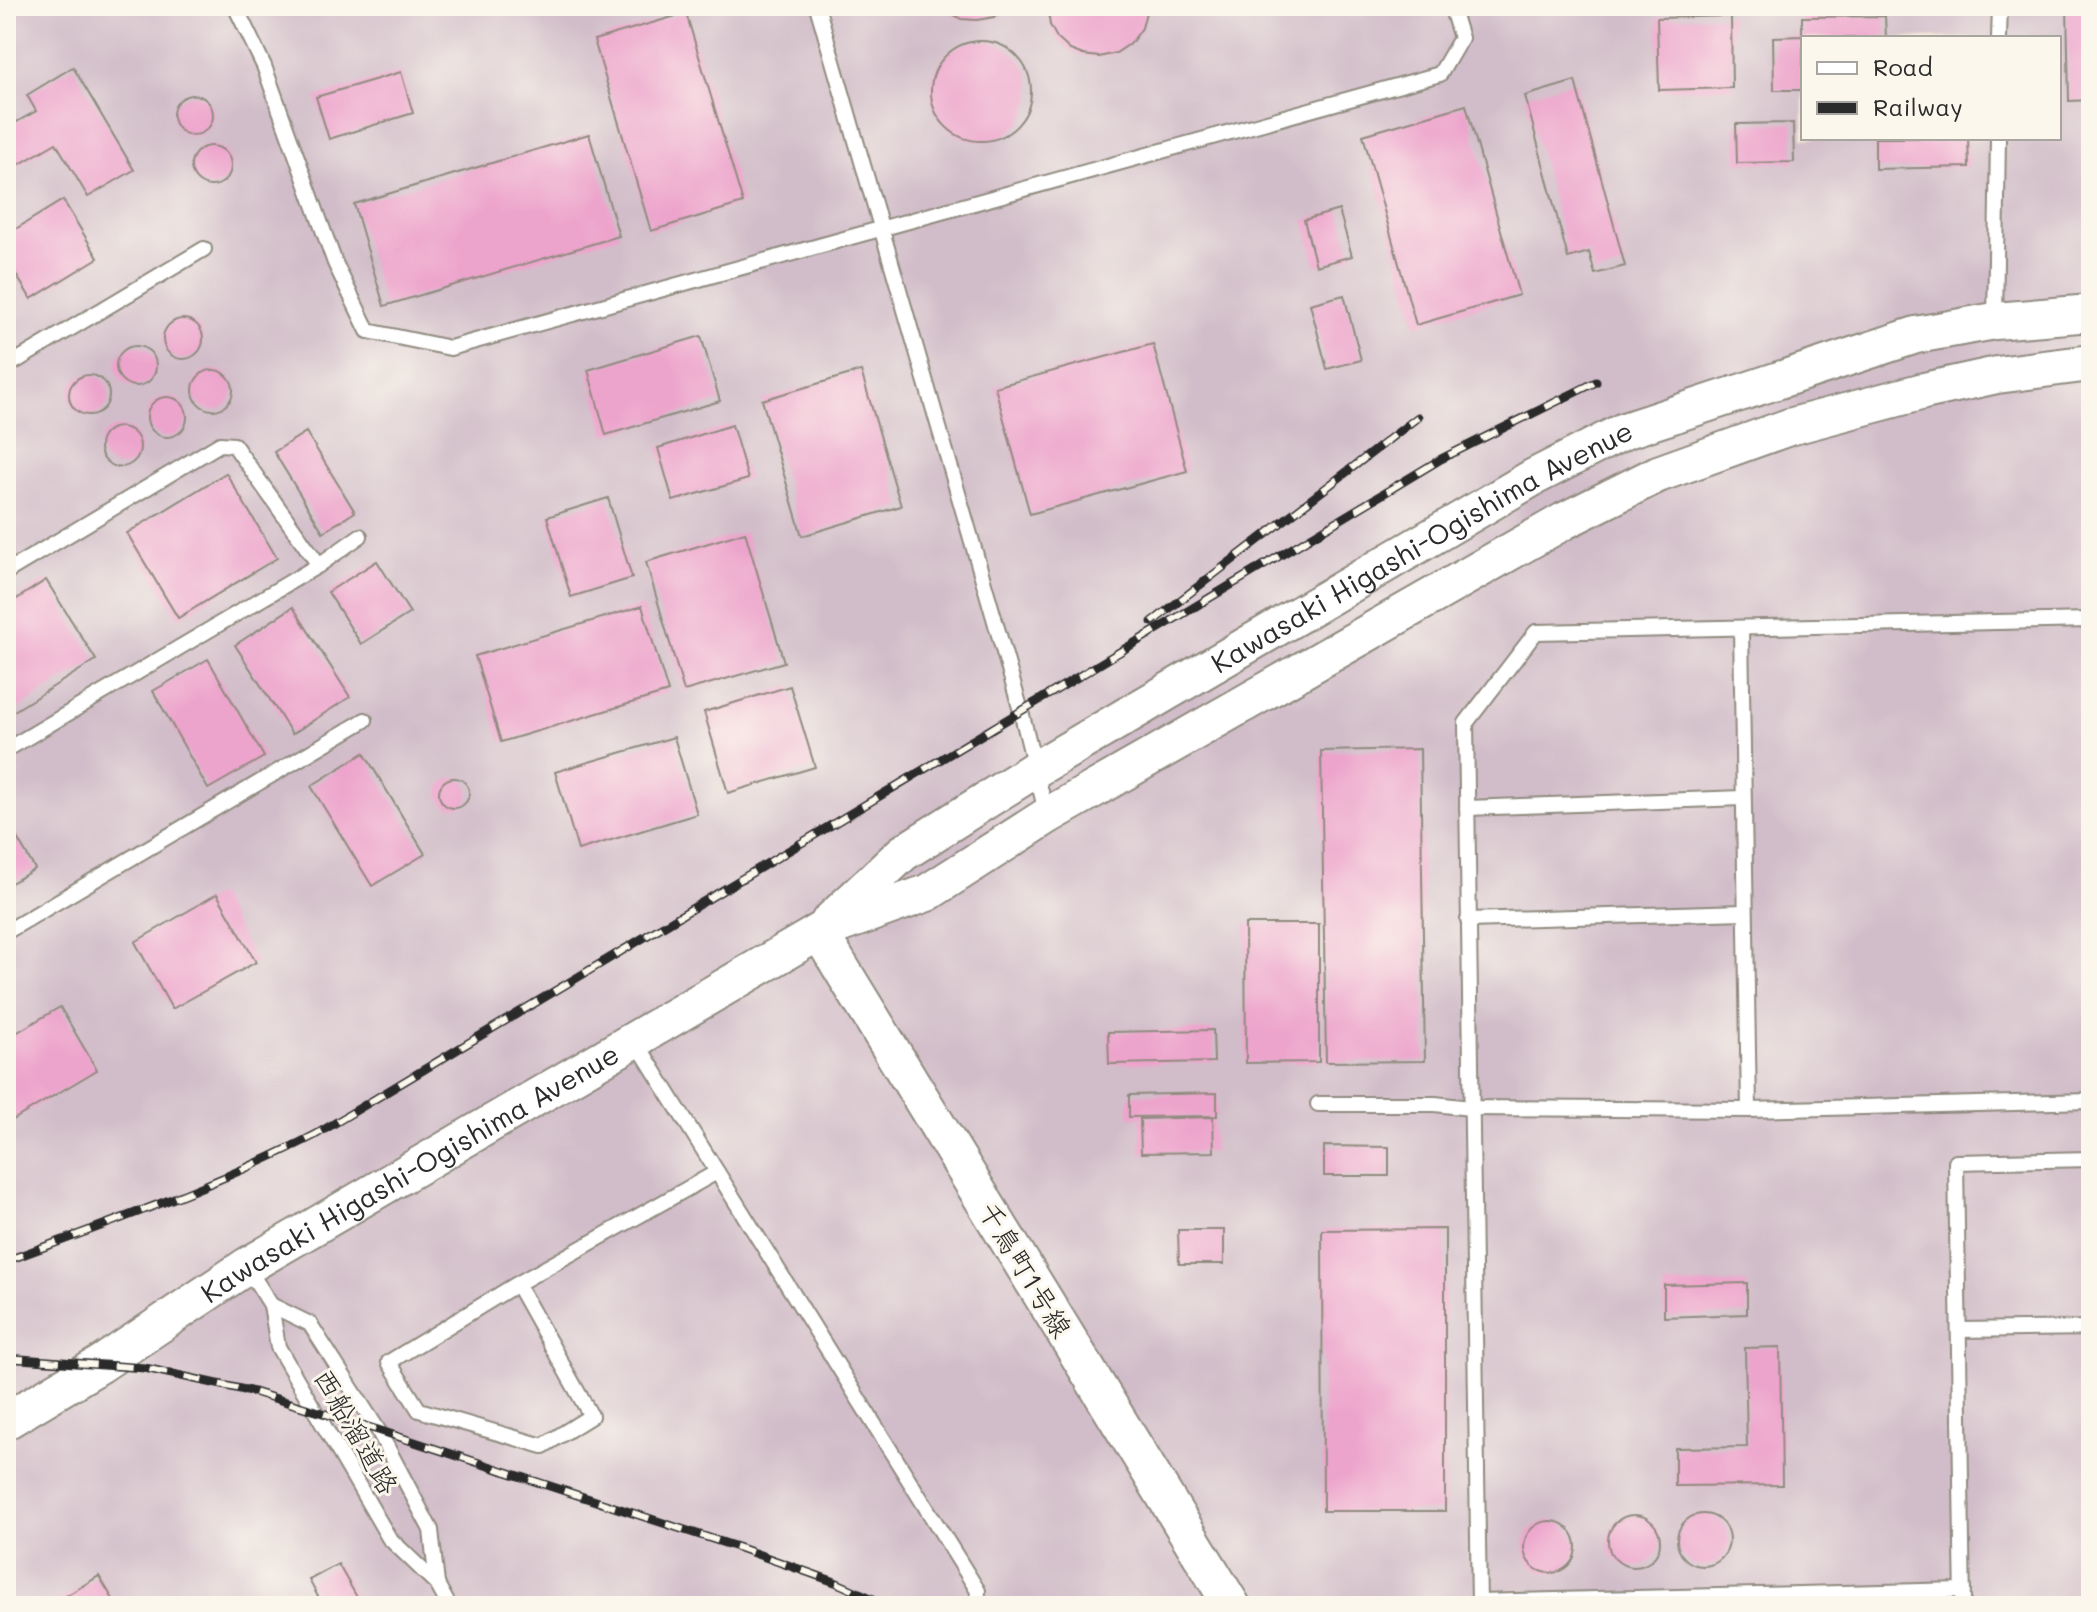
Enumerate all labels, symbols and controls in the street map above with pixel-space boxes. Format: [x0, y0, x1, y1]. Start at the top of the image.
legend [1801, 36, 2061, 140]
text: Road [1873, 51, 1933, 82]
text: Railway [1873, 91, 1963, 122]
street label: Kawasaki Higashi-Ogishima Avenue [1204, 412, 1638, 680]
street label: Kawasaki Higashi-Ogishima Avenue [193, 1035, 625, 1310]
street label: 千鳥町1号線 [971, 1194, 1081, 1344]
street label: 西船溜道路 [306, 1361, 408, 1501]

